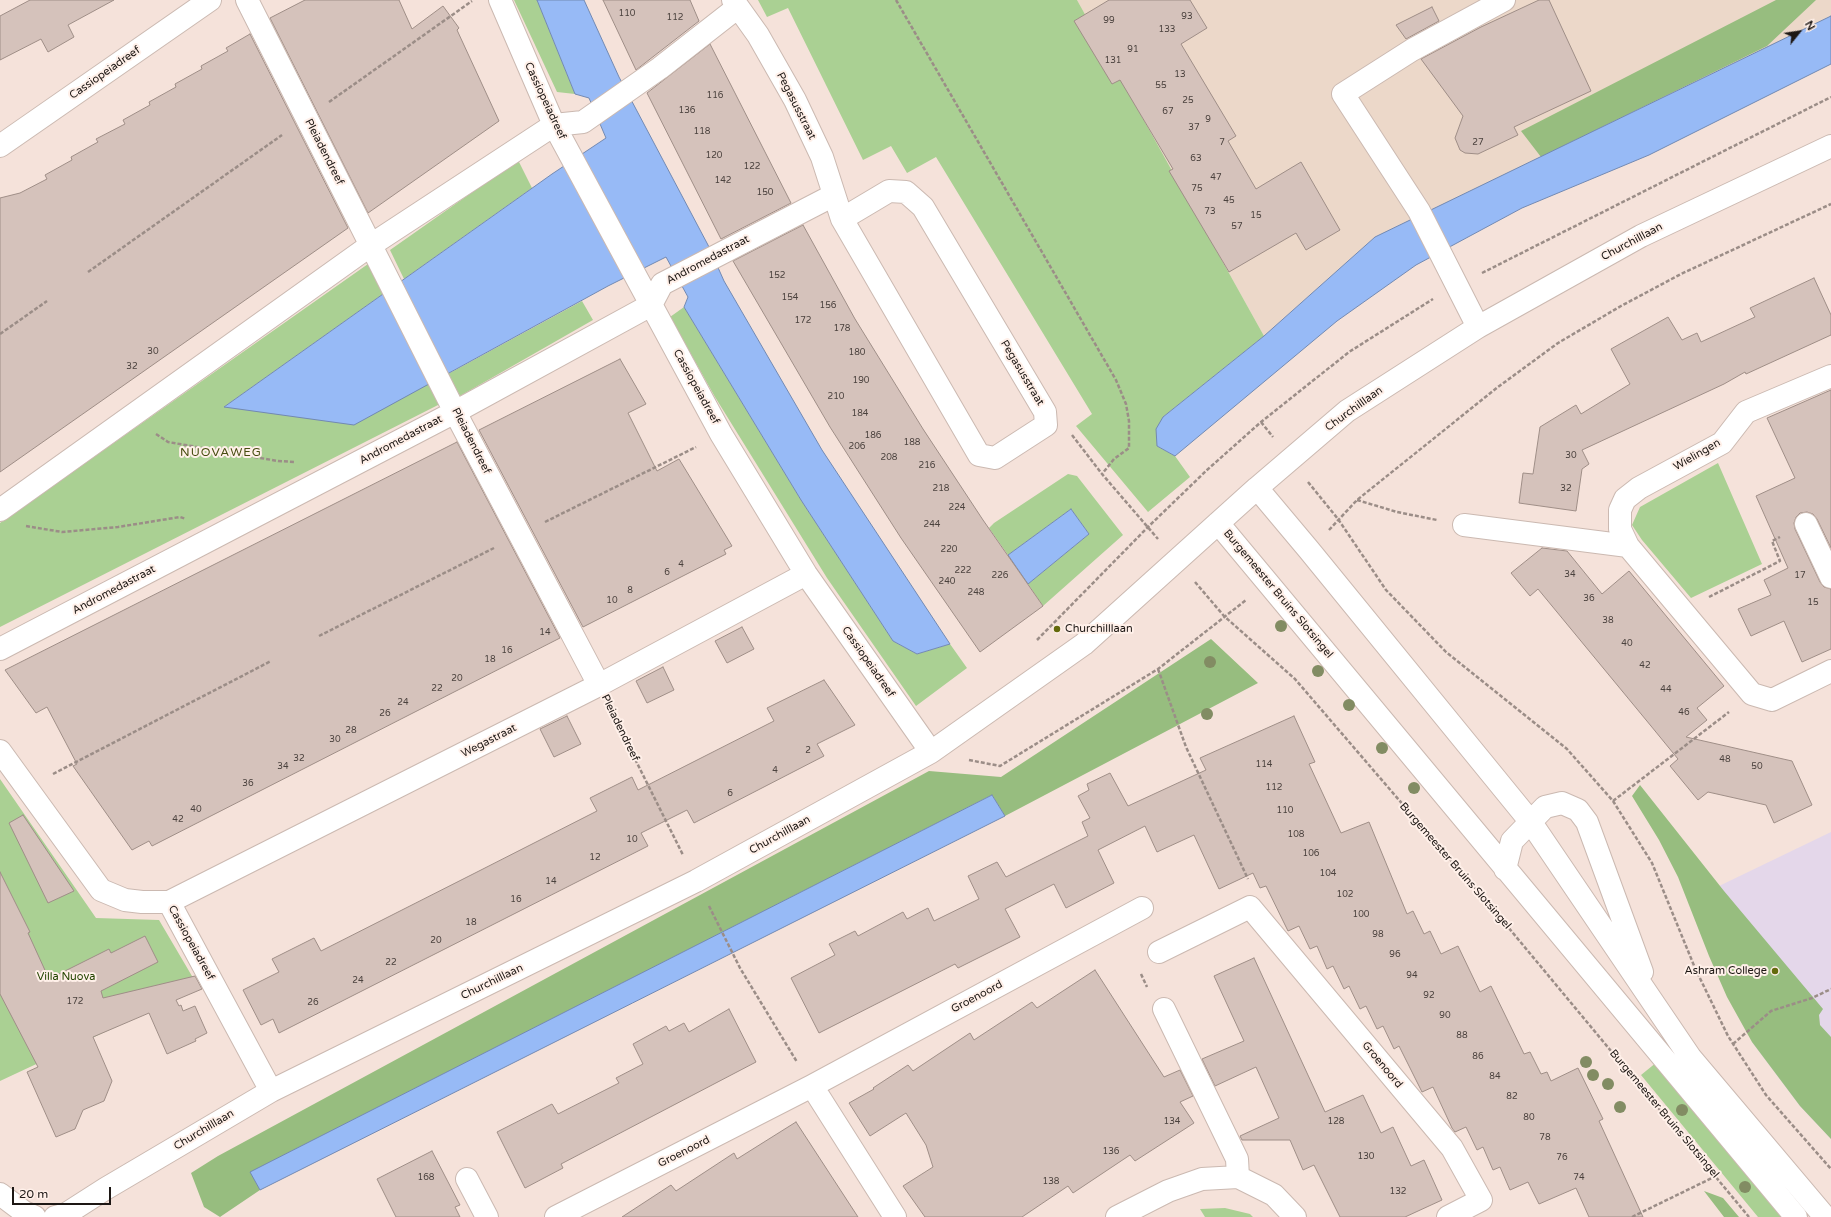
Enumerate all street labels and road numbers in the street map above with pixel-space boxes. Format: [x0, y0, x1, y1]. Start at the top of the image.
street label: Cassiopeiadreef [67, 44, 143, 102]
street label: Cassiopeiadreef [521, 60, 569, 142]
street label: Pegasusstraat [773, 70, 819, 142]
street label: Pleiadendreef [302, 117, 346, 187]
street label: Churchilllaan [1599, 220, 1665, 264]
street label: Andromedastraat [664, 233, 752, 287]
street label: Pegasusstraat [997, 338, 1047, 408]
street label: Cassiopeiadreef [670, 347, 722, 427]
street label: Churchilllaan [1323, 384, 1385, 434]
street label: Pleiadendreef [449, 406, 493, 476]
street label: Andromedastraat [357, 413, 445, 467]
street label: Wielingen [1671, 436, 1723, 474]
street label: Burgemeester Bruins Slotsingel [1220, 527, 1336, 661]
street label: Andromedastraat [70, 563, 158, 617]
street label: Cassiopeiadreef [839, 624, 897, 700]
street label: Pleiadendreef [598, 692, 642, 764]
street label: Wegastraat [459, 721, 519, 761]
street label: Burgemeester Bruins Slotsingel [1396, 800, 1514, 932]
street label: Churchilllaan [747, 813, 813, 857]
street label: Cassiopeiadreef [165, 903, 217, 983]
street label: Churchilllaan [459, 961, 525, 1003]
street label: Groenoord [949, 978, 1005, 1016]
street label: Groenoord [1359, 1039, 1405, 1091]
street label: Burgemeester Bruins Slotsingel [1606, 1047, 1722, 1181]
street label: Churchilllaan [172, 1107, 236, 1153]
street label: Groenoord [656, 1133, 712, 1171]

